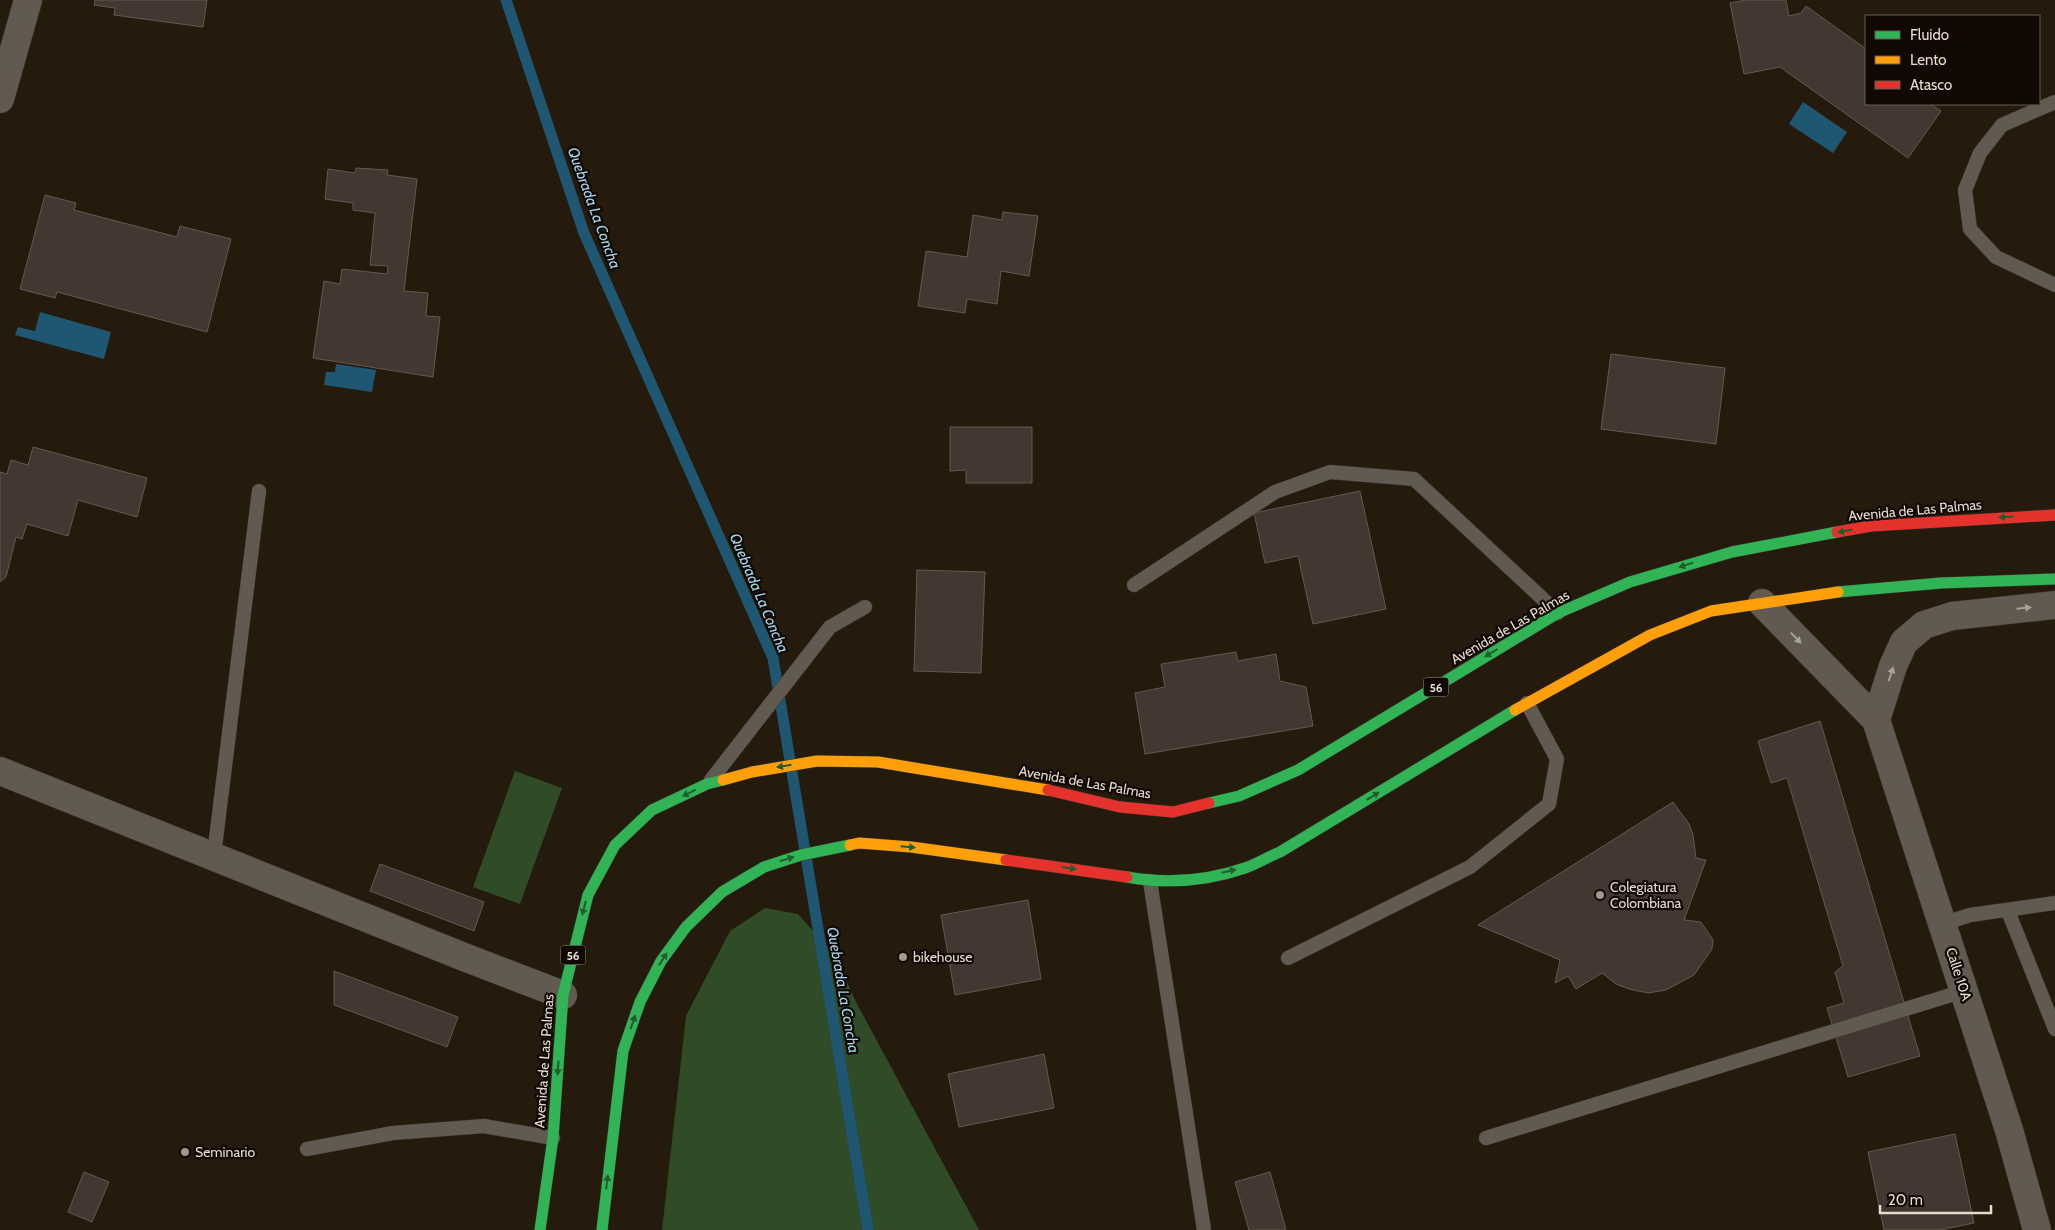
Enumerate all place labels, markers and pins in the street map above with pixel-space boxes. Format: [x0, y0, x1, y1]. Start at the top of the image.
place label: Colegiatura Colombiana [1610, 878, 1682, 912]
marker: Colegiatura Colombiana [1594, 889, 1606, 901]
place label: bikehouse [913, 948, 972, 966]
marker: bikehouse [897, 951, 909, 963]
place label: Seminario [195, 1143, 256, 1161]
marker: Seminario [179, 1146, 191, 1158]

